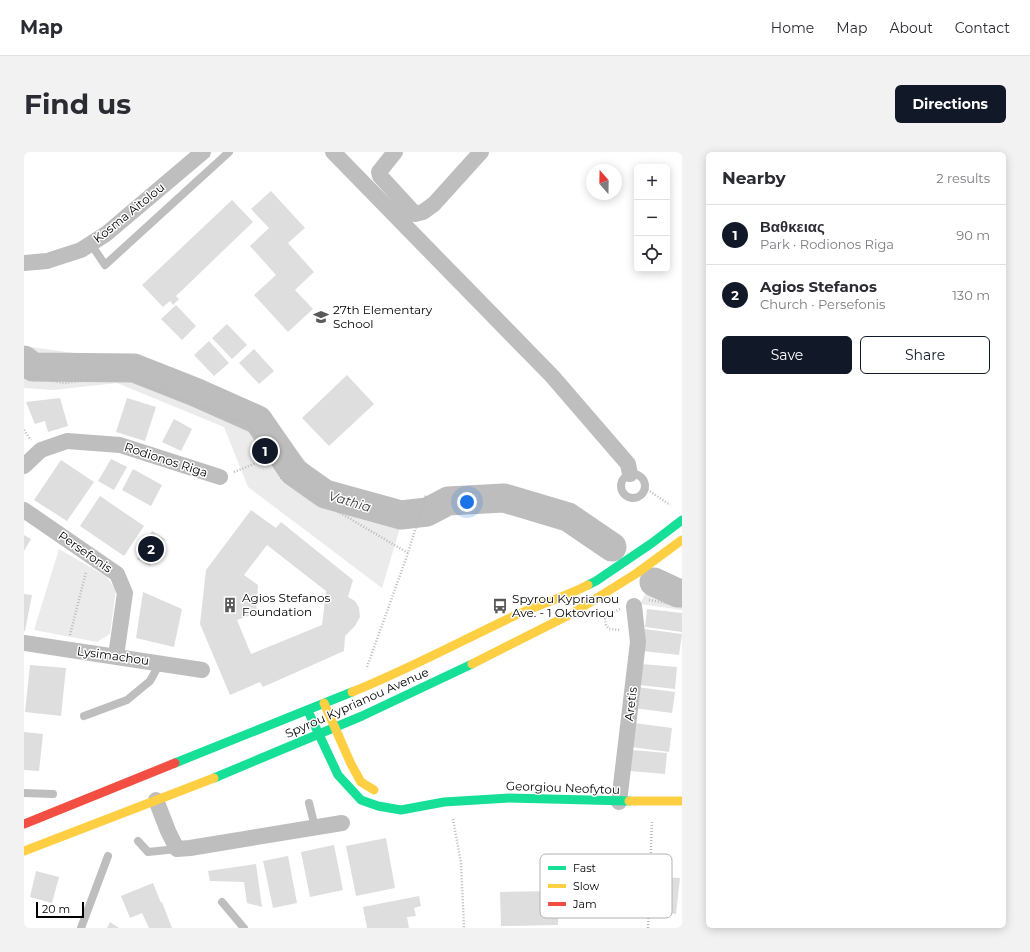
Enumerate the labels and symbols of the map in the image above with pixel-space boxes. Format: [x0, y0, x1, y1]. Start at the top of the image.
north arrow [586, 164, 622, 200]
street label: Kosma Aitolou [90, 179, 167, 246]
place label: 27th Elementary School [333, 302, 433, 331]
school or university icon: 27th Elementary School [312, 308, 330, 326]
pin: 1 [252, 436, 278, 466]
street label: Rodionos Riga [122, 439, 210, 480]
water label: Vathia [327, 487, 373, 515]
your location [457, 492, 477, 512]
street label: Persefonis [55, 528, 115, 576]
pin: 2 [138, 534, 164, 564]
place label: Agios Stefanos Foundation [242, 590, 330, 619]
place label: Spyrou Kyprianou Ave. - 1 Oktovriou [512, 591, 619, 620]
building icon: Agios Stefanos Foundation [221, 596, 239, 614]
bus stop icon: Spyrou Kyprianou Ave. - 1 Oktovriou [491, 597, 509, 615]
street label: Lysimachou [76, 643, 150, 668]
street label: Spyrou Kyprianou Avenue [283, 664, 431, 741]
street label: Aretis [621, 686, 640, 722]
street label: Georgiou Neofytou [506, 778, 620, 797]
legend [540, 854, 672, 918]
text: Fast [573, 861, 597, 875]
text: Slow [573, 879, 599, 893]
text: Jam [572, 897, 597, 911]
scale bar [36, 900, 84, 919]

